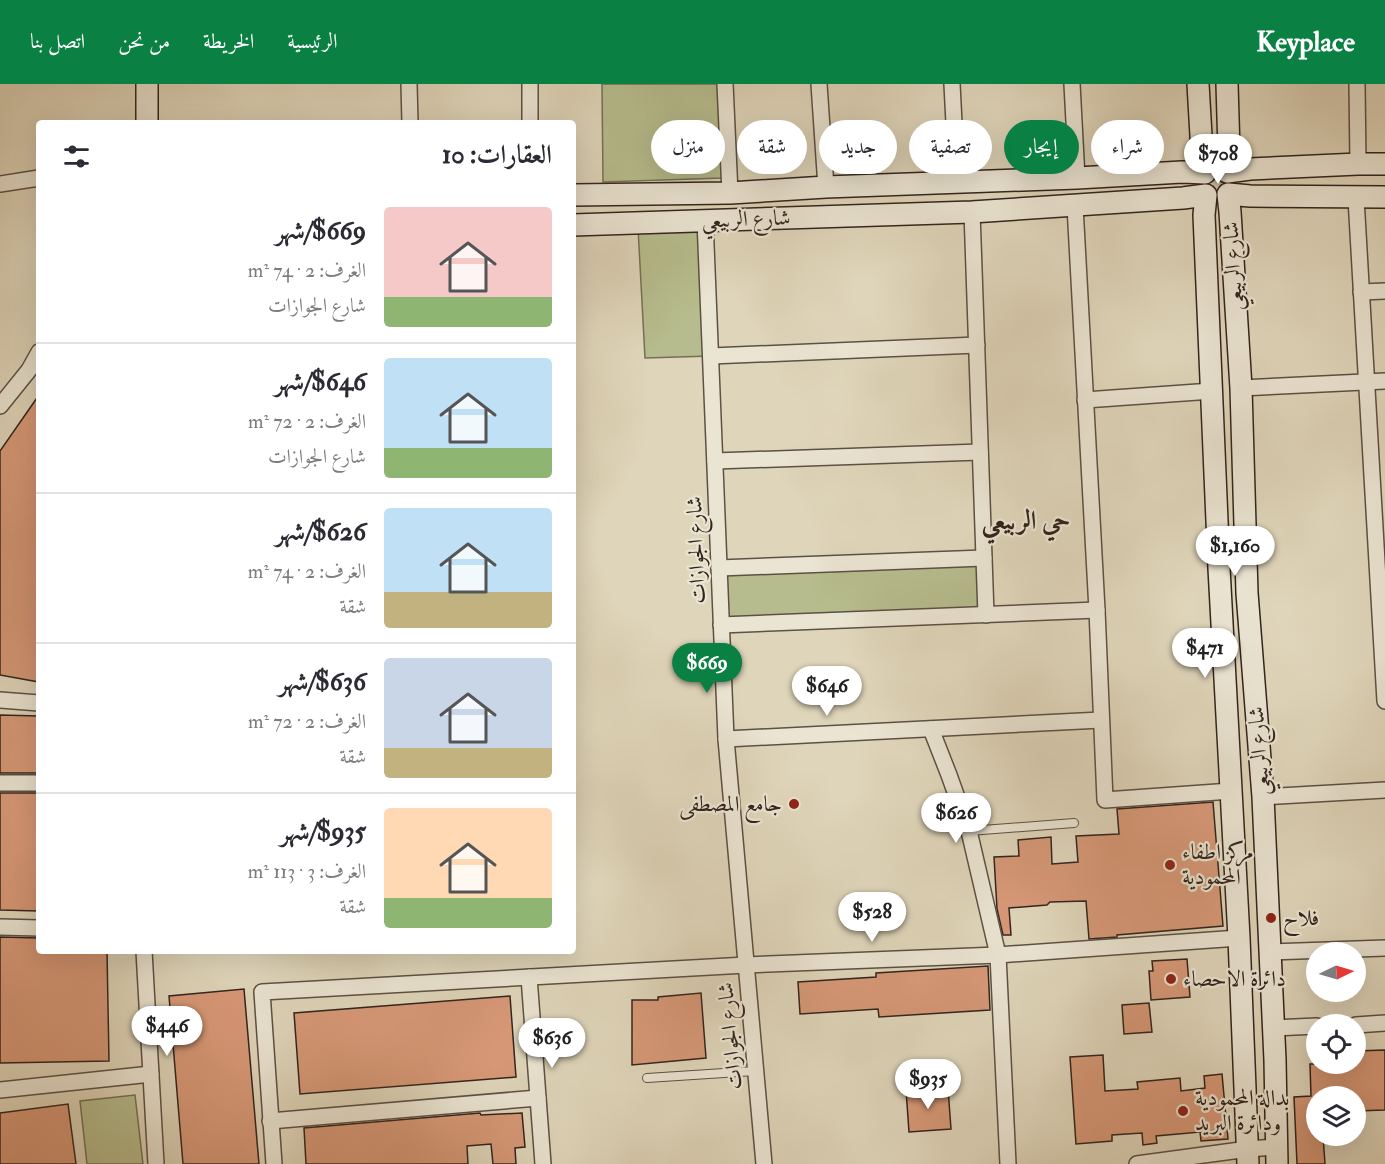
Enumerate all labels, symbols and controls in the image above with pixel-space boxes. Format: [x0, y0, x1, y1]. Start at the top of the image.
text: Keyplace [1256, 25, 1355, 60]
text: اتصل بنا [30, 28, 85, 55]
text: من نحن [118, 28, 170, 55]
text: الخريطة [203, 28, 254, 55]
text: الرئيسية [287, 28, 338, 55]
chip: منزل [651, 120, 725, 174]
chip: شقة [737, 120, 807, 174]
chip: جديد [819, 120, 897, 174]
chip: تصفية [909, 120, 992, 174]
chip: إيجار [1004, 120, 1079, 174]
chip: شراء [1091, 120, 1164, 174]
pin: $708 [1182, 134, 1254, 185]
text: العقارات: 10 [442, 139, 552, 171]
icon: filters [60, 140, 93, 173]
text: $708 [1198, 141, 1238, 166]
street label: شارع الربيعي [701, 203, 791, 241]
text: $669/شهر [275, 215, 366, 247]
street label: شارع الربيعي [1217, 220, 1255, 311]
icon: home [432, 231, 504, 303]
text: الغرف: 2 · 74 m² [248, 258, 366, 283]
text: شارع الجوازات [268, 293, 366, 318]
text: $646/شهر [274, 366, 366, 398]
icon: home [432, 382, 504, 454]
text: الغرف: 2 · 72 m² [248, 409, 366, 434]
text: شارع الجوازات [268, 444, 366, 469]
street label: شارع الجوازات [680, 496, 716, 604]
district label: حي الربيعي [982, 505, 1070, 544]
text: $626/شهر [275, 516, 366, 548]
pin: $1,160 [1186, 526, 1284, 577]
icon: home [432, 532, 504, 604]
text: $1,160 [1210, 533, 1260, 558]
text: الغرف: 2 · 74 m² [248, 559, 366, 584]
text: شقة [340, 594, 366, 619]
pin: $471 [1169, 628, 1241, 679]
text: $471 [1186, 635, 1224, 660]
pin: $669 [671, 643, 743, 694]
text: $669 [686, 650, 728, 675]
text: $636/شهر [279, 666, 366, 698]
pin: $646 [791, 666, 863, 717]
text: $646 [806, 673, 848, 698]
icon: home [432, 682, 504, 754]
street label: شارع الربيعي [1242, 705, 1282, 796]
text: الغرف: 2 · 72 m² [248, 709, 366, 734]
text: شقة [340, 744, 366, 769]
place label: جامع المصطفى [679, 790, 782, 823]
pin: $626 [920, 793, 992, 844]
marker: جامع المصطفى [787, 797, 801, 811]
text: $626 [935, 800, 977, 825]
text: $935/شهر [280, 816, 366, 848]
icon: home [432, 832, 504, 904]
place label: مركز اطفاء المحمودية [1182, 838, 1254, 891]
marker: مركز اطفاء المحمودية [1163, 858, 1177, 872]
text: الغرف: 3 · 113 m² [248, 859, 366, 884]
pin: $528 [836, 892, 908, 943]
text: شقة [340, 894, 366, 919]
text: $528 [852, 899, 892, 924]
place label: فلاح [1283, 904, 1319, 937]
marker: فلاح [1264, 911, 1278, 925]
north arrow [1306, 942, 1366, 1002]
map controls [1306, 942, 1366, 1146]
place label: دائرة الاحصاء [1183, 965, 1286, 993]
marker: دائرة الاحصاء [1164, 972, 1178, 986]
street label: شارع الجوازات [711, 981, 753, 1091]
pin: $446 [131, 1006, 203, 1057]
text: $446 [146, 1013, 188, 1038]
button: locate [1306, 1014, 1366, 1074]
pin: $636 [516, 1018, 588, 1069]
text: $636 [532, 1025, 572, 1050]
pin: $935 [892, 1059, 964, 1110]
text: $935 [909, 1066, 947, 1091]
place label: بدالة المحمودية ودائرة البريد [1195, 1084, 1290, 1137]
button: layers [1306, 1086, 1366, 1146]
marker: بدالة المحمودية ودائرة البريد [1176, 1104, 1190, 1118]

